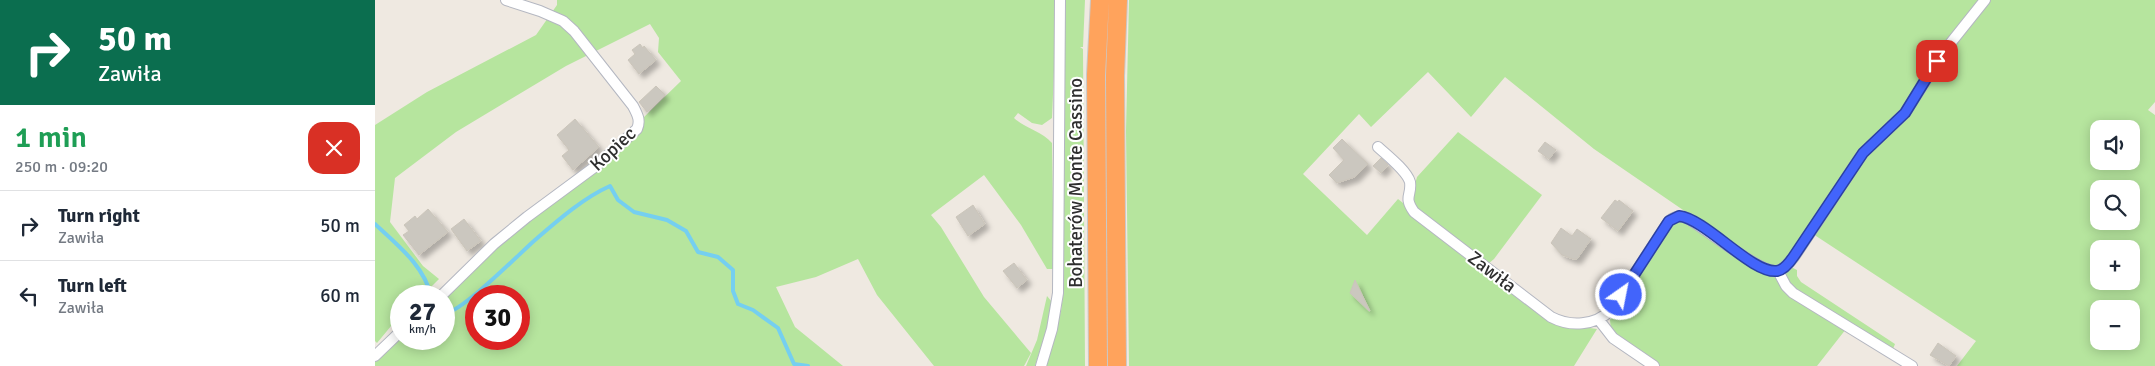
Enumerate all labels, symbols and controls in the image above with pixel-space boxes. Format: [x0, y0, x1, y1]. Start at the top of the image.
text: 50 m [98, 17, 172, 60]
icon: right [15, 20, 80, 85]
pin [1916, 40, 1958, 82]
icon: arrive [1923, 47, 1951, 75]
text: Zawiła [98, 60, 162, 87]
street label: Bohaterów Monte Cassino [1064, 78, 1088, 288]
text: 1 min [15, 119, 87, 156]
map controls [2090, 120, 2140, 350]
button: sound [2090, 120, 2140, 170]
button: close [308, 122, 360, 174]
street label: Kopiec [585, 122, 641, 176]
text: 250 m · 09:20 [15, 157, 108, 177]
button: search [2090, 180, 2140, 230]
text: Turn right [58, 204, 140, 228]
icon: right [15, 212, 43, 240]
text: 50 m [320, 214, 360, 238]
text: Zawiła [58, 228, 104, 248]
button: + [2090, 240, 2140, 290]
street label: Zawiła [1463, 246, 1521, 298]
position arrow [1594, 268, 1646, 320]
text: Turn left [58, 274, 127, 298]
icon: left [15, 282, 43, 310]
text: 60 m [320, 284, 360, 308]
speed limit sign: 30 [465, 285, 530, 350]
text: 27 [409, 296, 436, 327]
text: Zawiła [58, 298, 104, 318]
button: − [2090, 300, 2140, 350]
text: km/h [409, 322, 436, 337]

